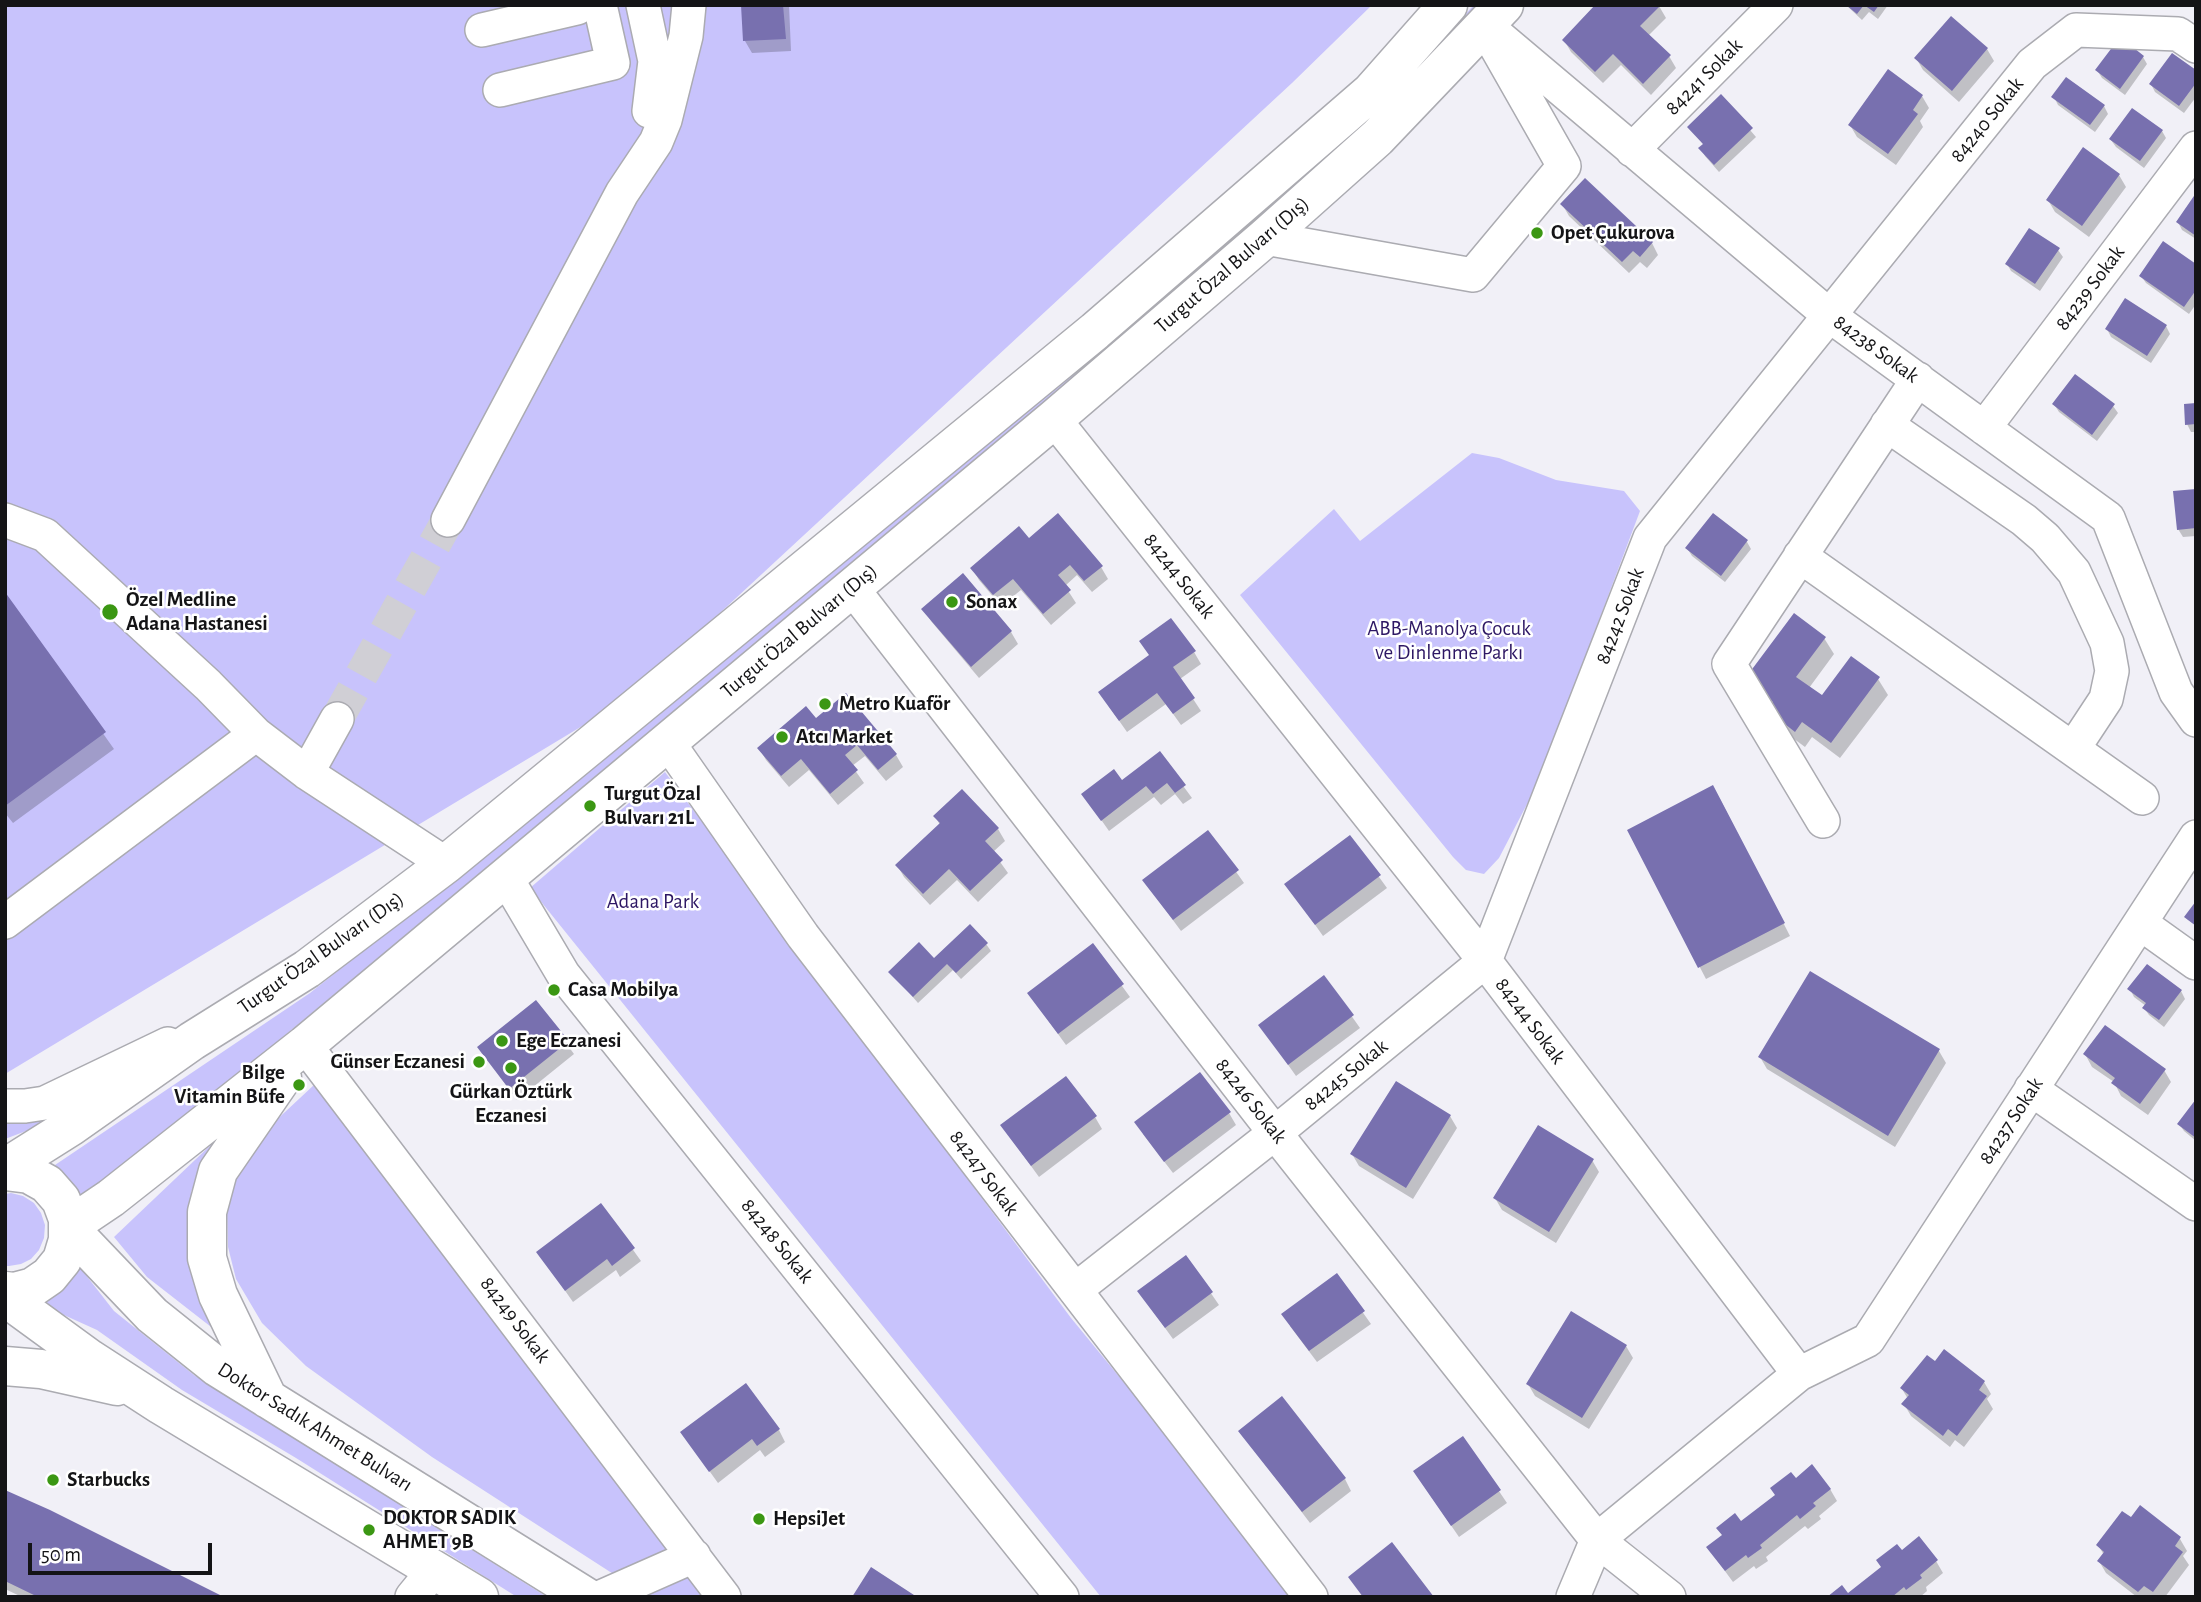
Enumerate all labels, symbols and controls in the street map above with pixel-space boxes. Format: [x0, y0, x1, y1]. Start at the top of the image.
street label: 84241 Sokak [1660, 33, 1748, 121]
street label: 84240 Sokak [1945, 72, 2029, 168]
street label: Turgut Özal Bulvarı (Dış) [1149, 191, 1315, 339]
place label: Opet Çukurova [1551, 220, 1675, 246]
marker: Opet Çukurova [1529, 225, 1545, 241]
street label: 84239 Sokak [2050, 241, 2130, 335]
street label: 84238 Sokak [1828, 309, 1924, 389]
street label: 84244 Sokak [1138, 528, 1220, 624]
street label: Turgut Özal Bulvarı (Dış) [715, 558, 883, 704]
street label: 84242 Sokak [1590, 564, 1650, 668]
place label: Özel Medline Adana Hastanesi [126, 587, 268, 637]
place label: Sonax [966, 589, 1017, 615]
marker: Sonax [944, 594, 960, 610]
marker: Özel Medline Adana Hastanesi [100, 602, 120, 622]
park label: ABB-Manolya Çocuk ve Dinlenme Parkı [1367, 616, 1531, 666]
place label: Metro Kuaför [839, 691, 950, 717]
marker: Metro Kuaför [817, 696, 833, 712]
place label: Atcı Market [796, 724, 893, 750]
marker: Atcı Market [774, 729, 790, 745]
place label: Turgut Özal Bulvarı 21L [604, 781, 701, 831]
marker: Turgut Özal Bulvarı 21L [582, 798, 598, 814]
street label: Turgut Özal Bulvarı (Dış) [233, 886, 409, 1020]
park label: Adana Park [607, 889, 699, 915]
street label: 84244 Sokak [1489, 973, 1571, 1069]
place label: Casa Mobilya [568, 977, 678, 1003]
marker: Casa Mobilya [546, 982, 562, 998]
place label: Ege Eczanesi [516, 1028, 621, 1054]
marker: Ege Eczanesi [494, 1033, 510, 1049]
street label: 84245 Sokak [1299, 1034, 1393, 1116]
place label: Günser Eczanesi [331, 1049, 465, 1075]
street label: 84246 Sokak [1210, 1053, 1292, 1149]
marker: Günser Eczanesi [471, 1054, 487, 1070]
place label: Bilge Vitamin Büfe [174, 1060, 285, 1110]
marker: Gürkan Öztürk Eczanesi [503, 1060, 519, 1076]
street label: 84237 Sokak [1974, 1073, 2048, 1169]
marker: Bilge Vitamin Büfe [291, 1077, 307, 1093]
place label: Gürkan Öztürk Eczanesi [450, 1079, 572, 1129]
street label: 84247 Sokak [944, 1125, 1024, 1221]
street label: 84248 Sokak [735, 1194, 819, 1288]
street label: 84249 Sokak [474, 1272, 556, 1368]
street label: Doktor Sadık Ahmet Bulvarı [213, 1357, 417, 1497]
place label: Starbucks [67, 1467, 150, 1493]
marker: Starbucks [45, 1472, 61, 1488]
place label: DOKTOR SADIK AHMET 9B [383, 1505, 516, 1555]
place label: HepsiJet [773, 1506, 845, 1532]
marker: HepsiJet [751, 1511, 767, 1527]
marker: DOKTOR SADIK AHMET 9B [361, 1522, 377, 1538]
scale bar [32, 1528, 215, 1572]
text: 50 m [41, 1544, 81, 1565]

